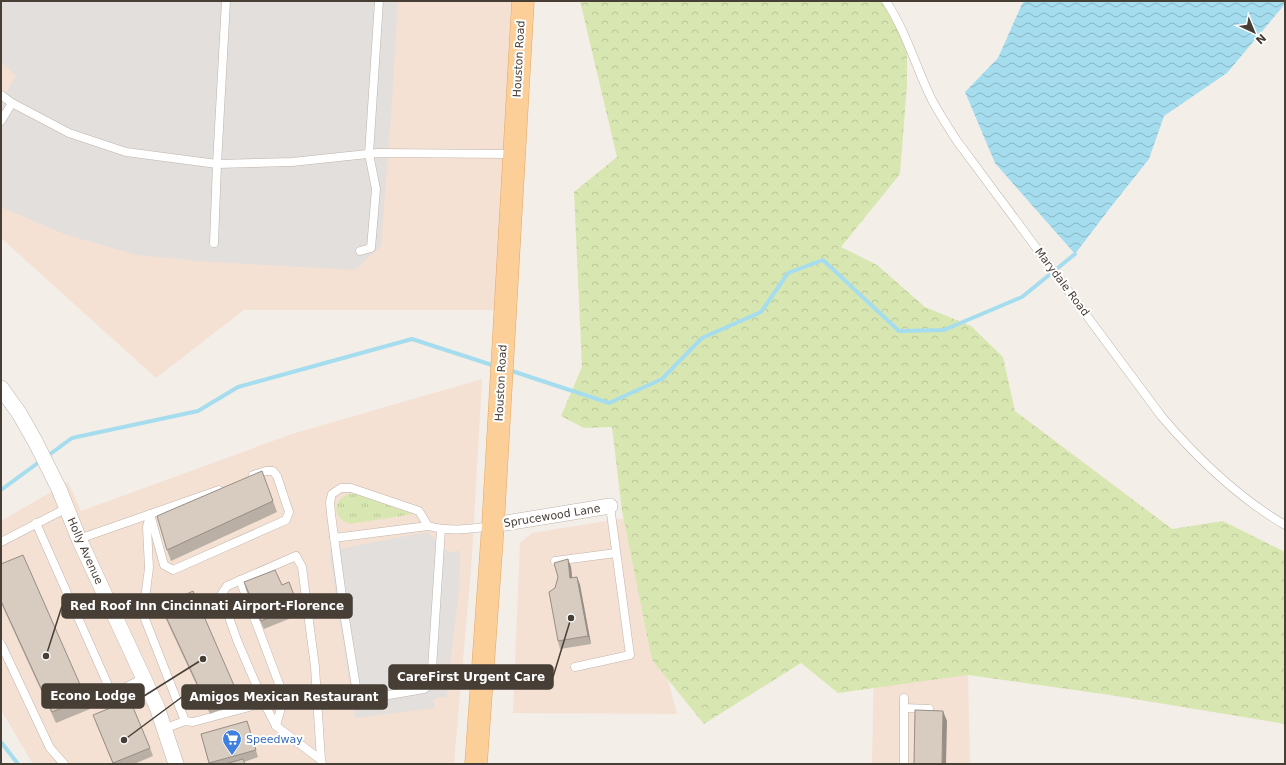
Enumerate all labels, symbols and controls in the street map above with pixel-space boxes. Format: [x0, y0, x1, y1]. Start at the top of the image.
north arrow [1234, 12, 1274, 52]
street label: Houston Road [510, 20, 528, 98]
text: N [1253, 31, 1268, 47]
street label: Marydale Road [1032, 245, 1092, 319]
street label: Houston Road [492, 344, 510, 422]
street label: Sprucewood Lane [503, 502, 602, 530]
street label: Holly Avenue [64, 515, 106, 587]
callout: Red Roof Inn Cincinnati Airport-Florence [62, 594, 352, 618]
text: Red Roof Inn Cincinnati Airport-Florence [70, 599, 344, 613]
callout: CareFirst Urgent Care [389, 665, 553, 689]
text: CareFirst Urgent Care [397, 670, 545, 684]
callout: Econo Lodge [42, 684, 144, 708]
callout: Amigos Mexican Restaurant [182, 685, 387, 709]
text: Econo Lodge [50, 689, 136, 703]
text: Amigos Mexican Restaurant [189, 690, 379, 704]
supermarket icon: Speedway [221, 728, 243, 756]
place label: Speedway [246, 733, 303, 746]

